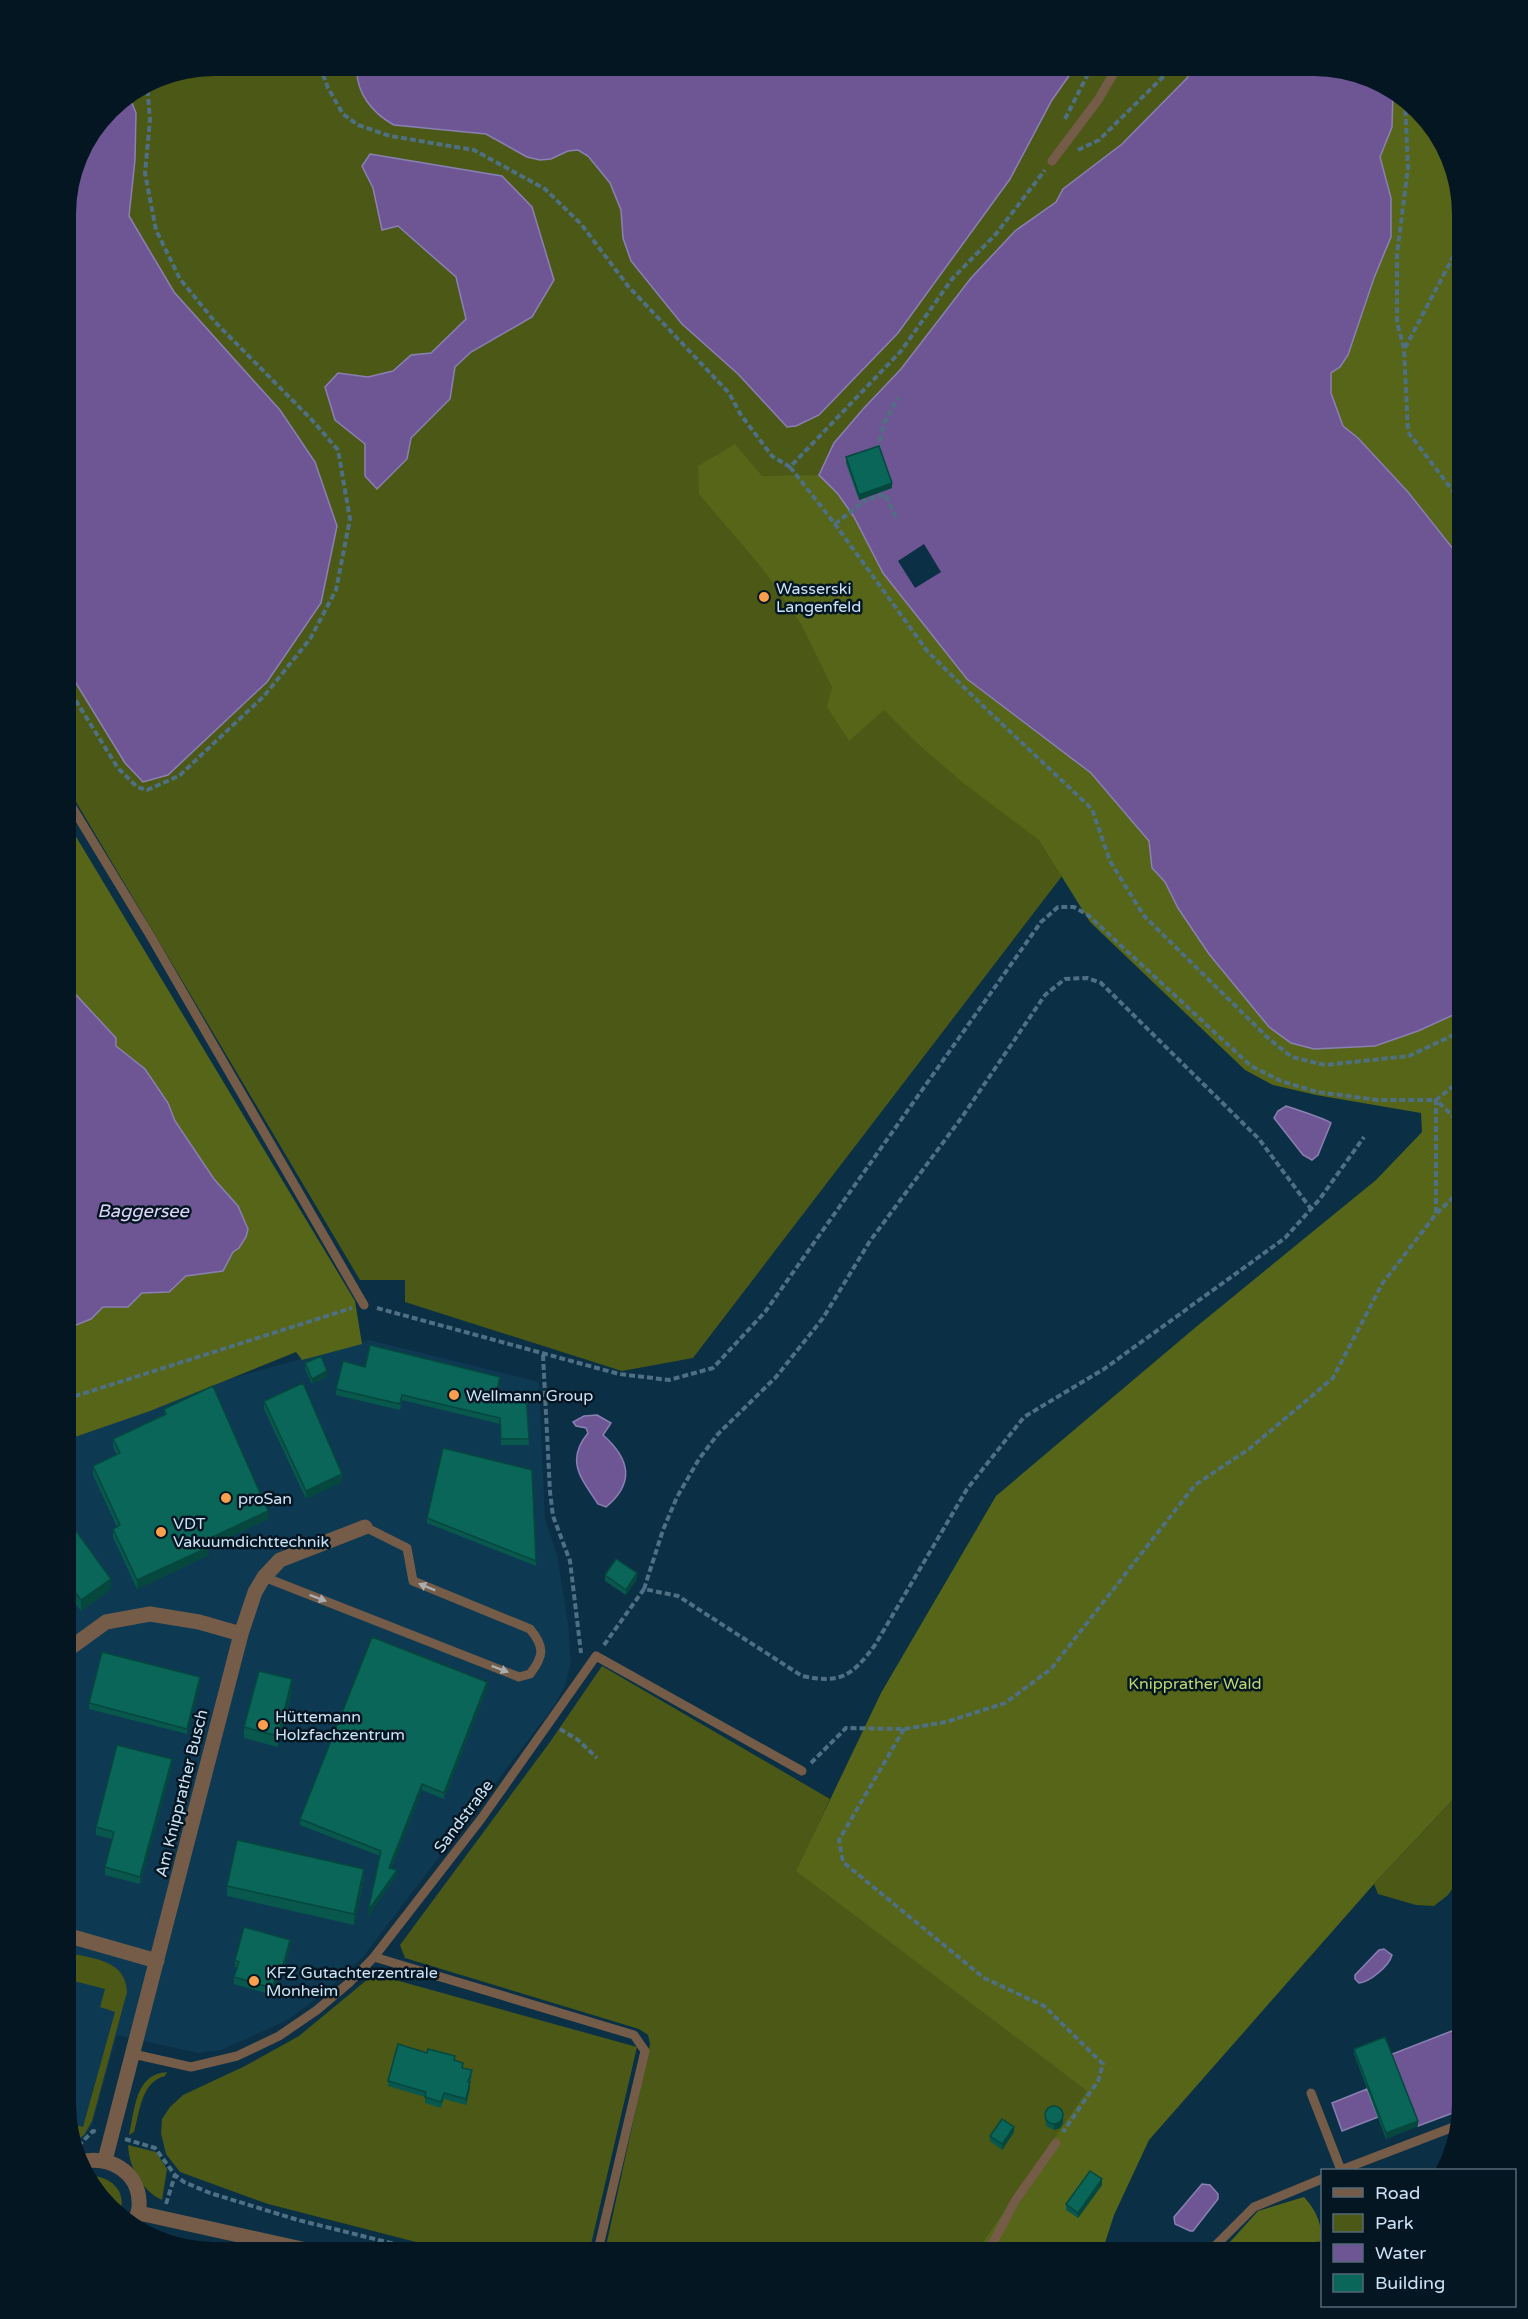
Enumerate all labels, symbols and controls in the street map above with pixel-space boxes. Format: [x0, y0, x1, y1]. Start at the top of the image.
place label: Wasserski Langenfeld [776, 579, 861, 617]
marker: Wasserski Langenfeld [757, 590, 771, 604]
water label: Baggersee [97, 1200, 190, 1222]
place label: Wellmann Group [466, 1386, 593, 1406]
marker: Wellmann Group [447, 1388, 461, 1402]
place label: proSan [238, 1489, 292, 1509]
marker: proSan [219, 1491, 233, 1505]
place label: VDT Vakuumdichttechnik [173, 1514, 329, 1552]
marker: VDT Vakuumdichttechnik [154, 1525, 168, 1539]
one-way arrow [418, 1582, 436, 1591]
one-way arrow [310, 1593, 328, 1603]
one-way arrow [491, 1665, 509, 1675]
park label: Knipprather Wald [1128, 1674, 1262, 1694]
street label: Am Knipprather Busch [151, 1707, 212, 1879]
place label: Hüttemann Holzfachzentrum [275, 1707, 405, 1745]
marker: Hüttemann Holzfachzentrum [256, 1718, 270, 1732]
street label: Sandstraße [430, 1776, 498, 1857]
place label: KFZ Gutachterzentrale Monheim [266, 1963, 438, 2001]
marker: KFZ Gutachterzentrale Monheim [247, 1974, 261, 1988]
legend [1321, 2169, 1516, 2307]
text: Road [1375, 2182, 1420, 2204]
text: Park [1375, 2212, 1414, 2234]
text: Water [1375, 2242, 1426, 2264]
text: Building [1375, 2272, 1445, 2294]

